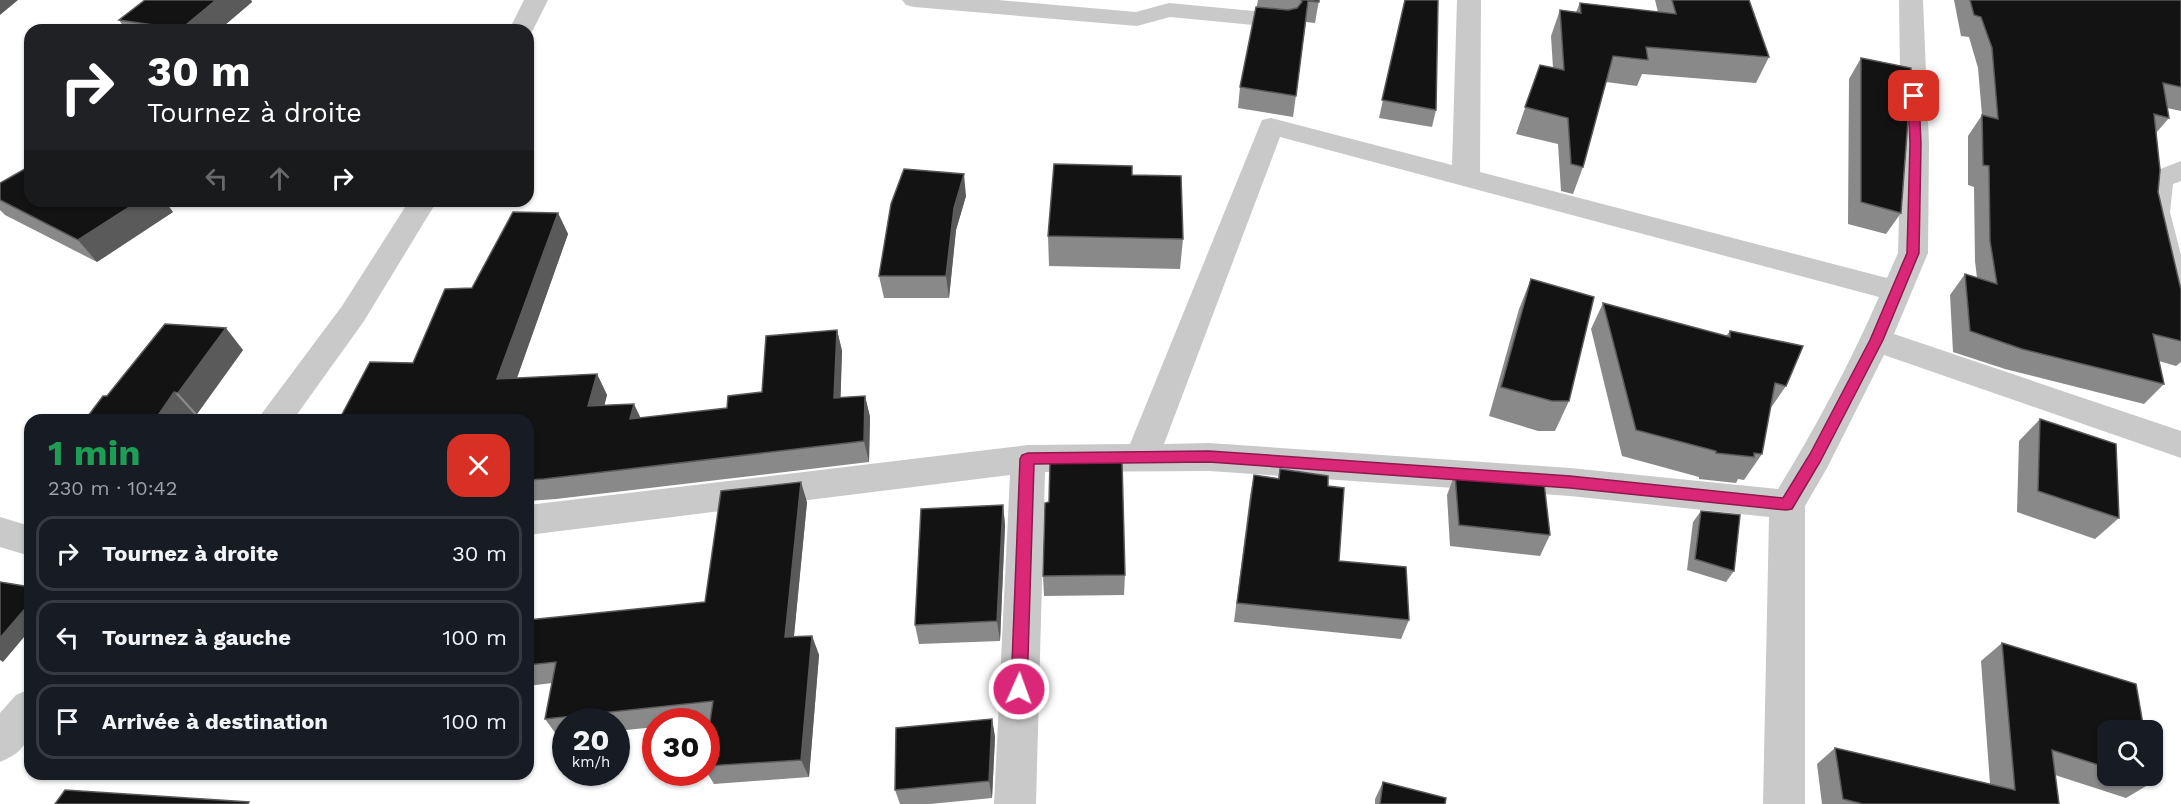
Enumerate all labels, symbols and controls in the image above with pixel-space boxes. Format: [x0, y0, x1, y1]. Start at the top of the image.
text: 30 m [147, 47, 251, 96]
icon: right [48, 48, 126, 126]
pin [1888, 70, 1939, 121]
icon: arrive [1897, 79, 1930, 112]
text: Tournez à droite [147, 97, 362, 129]
icon: left [200, 162, 233, 195]
icon: ahead [263, 162, 296, 195]
icon: right [326, 162, 359, 195]
text: 1 min [48, 432, 140, 474]
button: close [447, 434, 510, 497]
text: 230 m · 10:42 [48, 476, 177, 500]
icon: right [51, 537, 84, 570]
text: Tournez à droite [102, 541, 279, 566]
text: 30 m [452, 541, 507, 566]
icon: left [51, 621, 84, 654]
text: Tournez à gauche [102, 625, 291, 650]
text: 100 m [443, 625, 507, 650]
position arrow [987, 657, 1051, 721]
icon: arrive [51, 705, 84, 738]
speed limit sign: 30 [642, 708, 720, 786]
text: Arrivée à destination [102, 709, 328, 734]
text: 100 m [443, 709, 507, 734]
map controls [2097, 720, 2163, 786]
button: search [2097, 720, 2163, 786]
text: 20 [572, 722, 610, 757]
text: km/h [572, 753, 610, 771]

